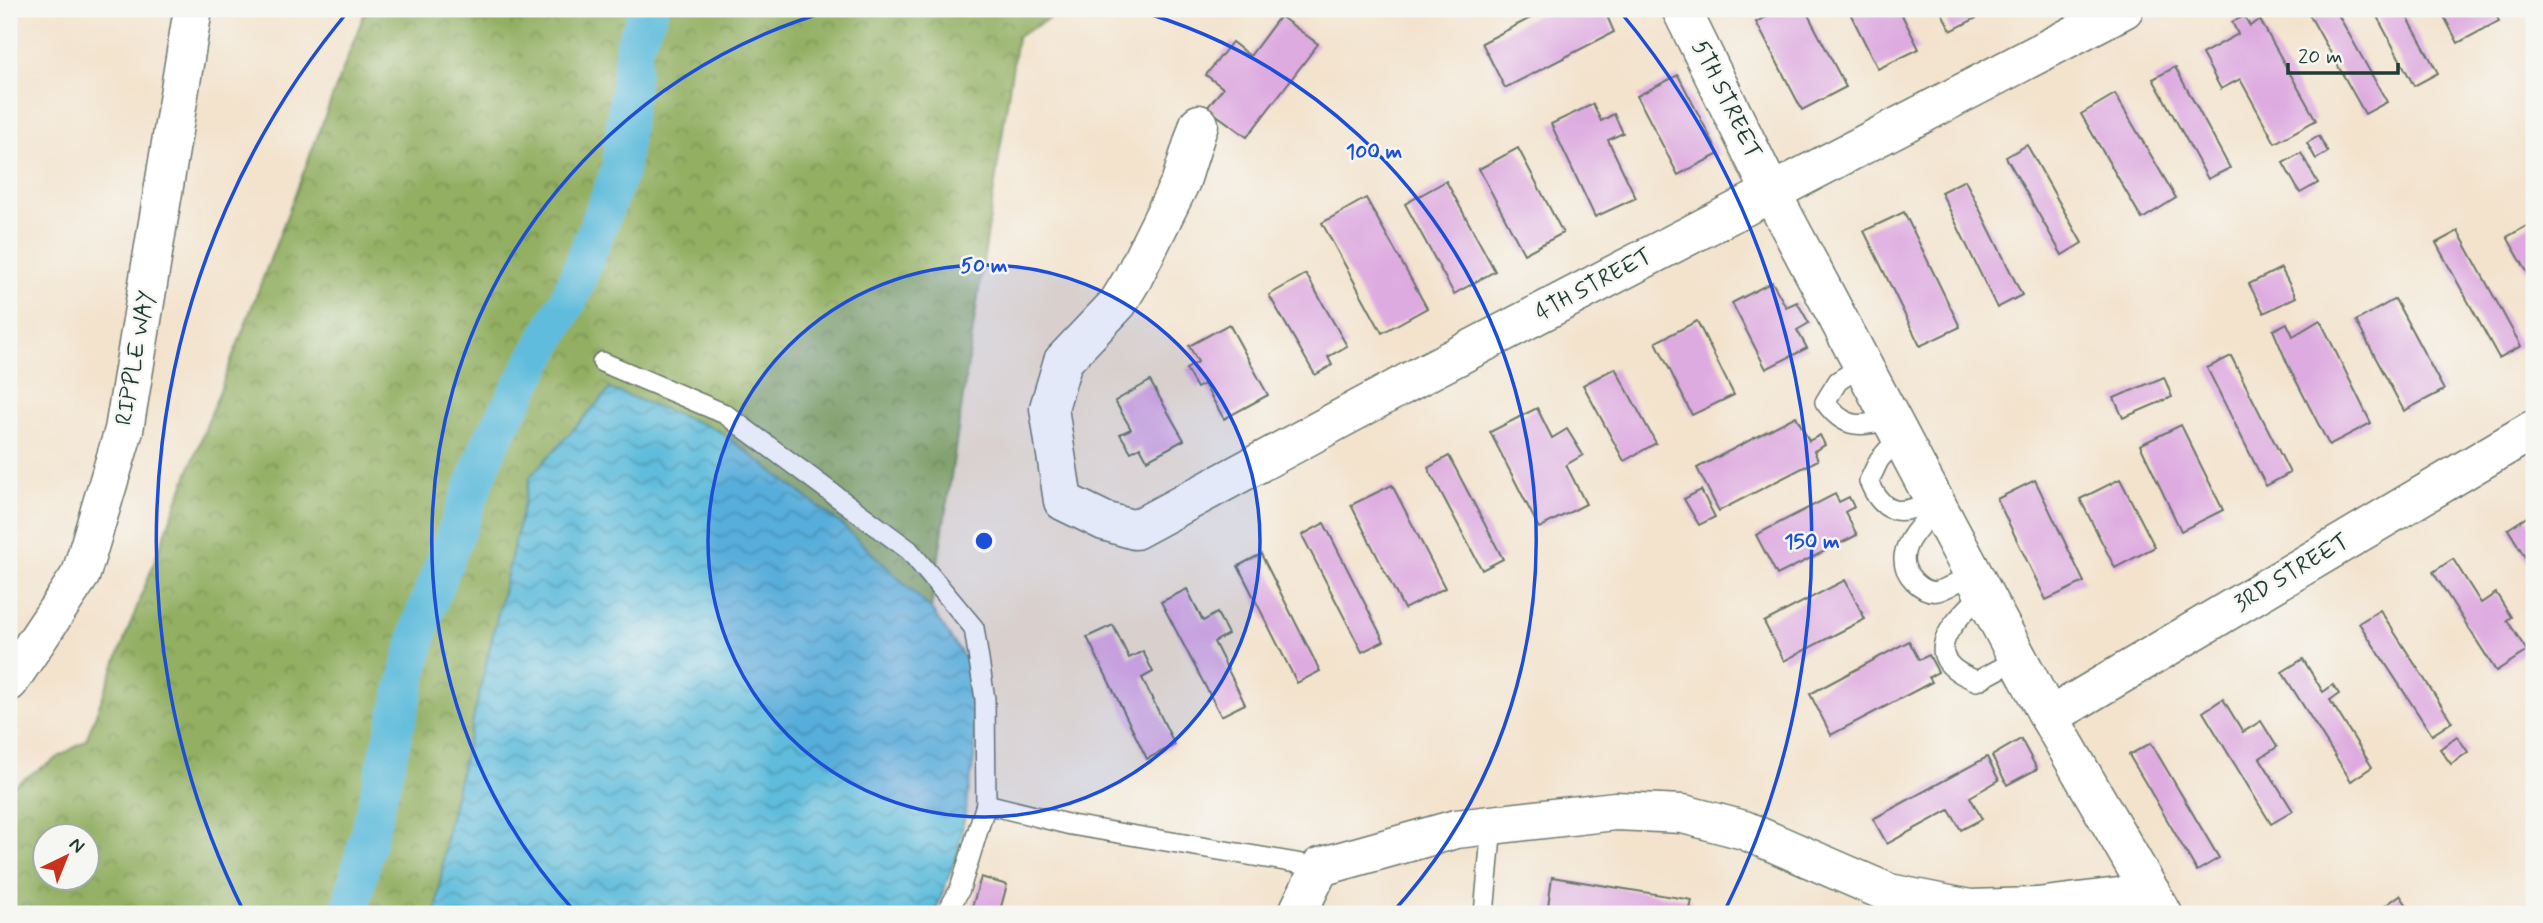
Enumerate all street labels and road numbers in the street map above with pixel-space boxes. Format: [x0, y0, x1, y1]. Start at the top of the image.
street label: 5TH STREET [1684, 36, 1768, 164]
street label: 4TH STREET [1530, 242, 1658, 328]
street label: RIPPLE WAY [109, 288, 163, 428]
street label: 3RD STREET [2229, 527, 2355, 619]

